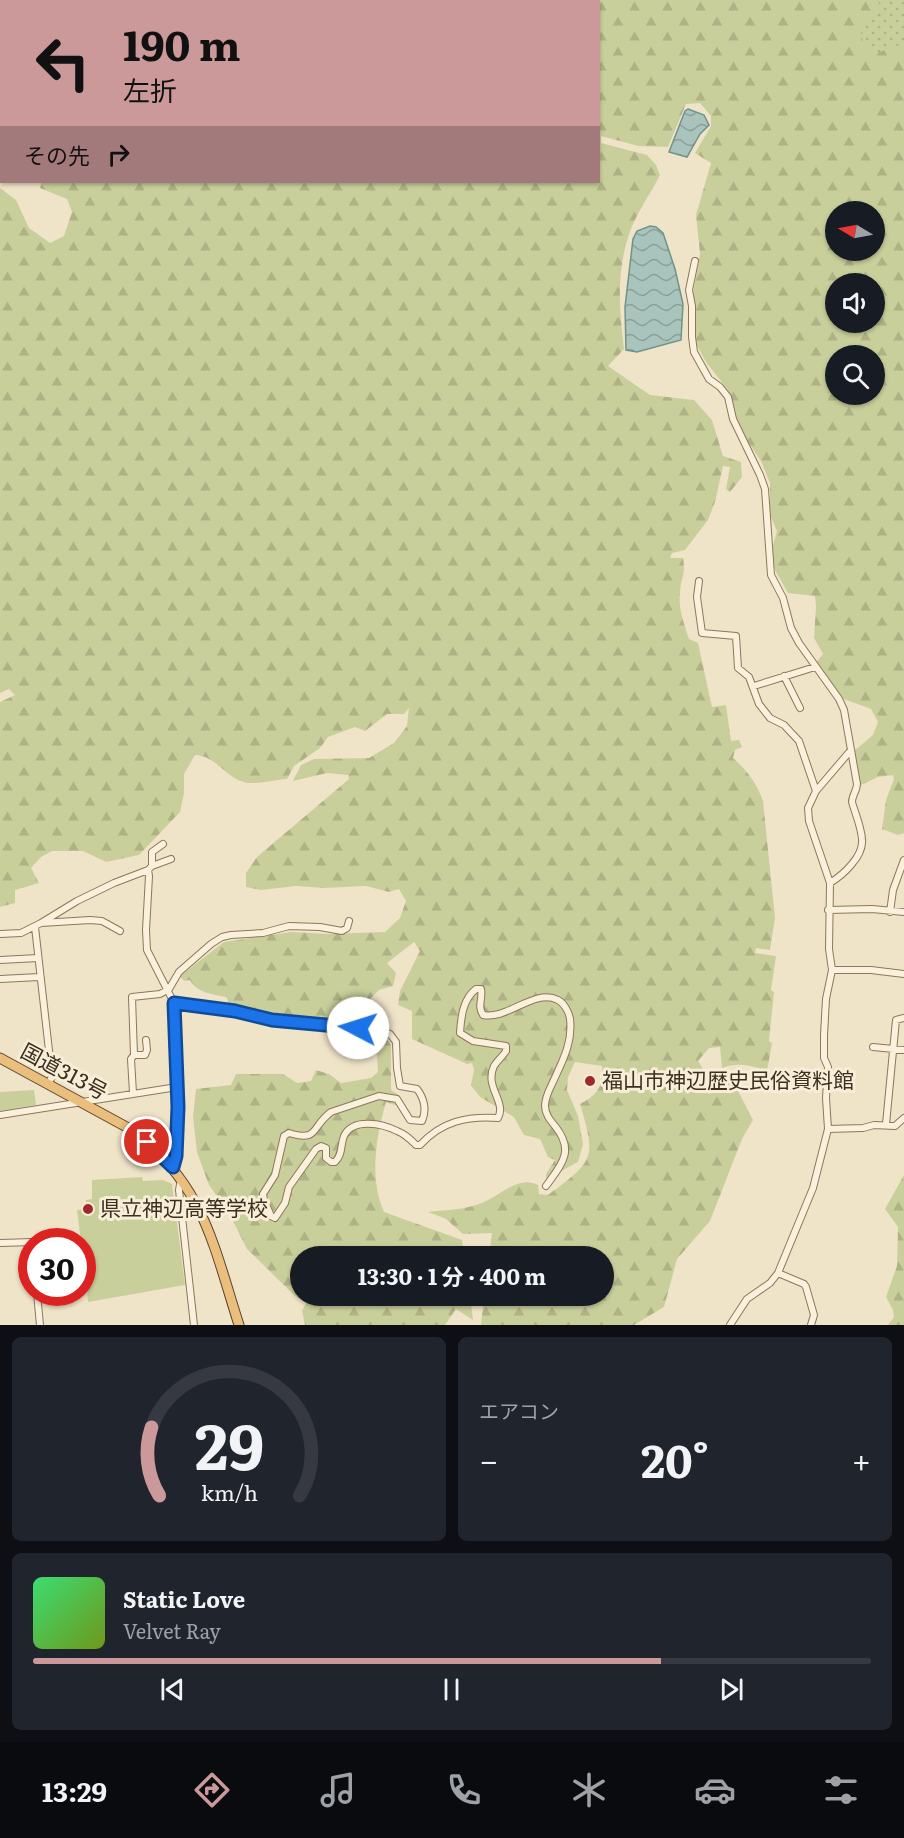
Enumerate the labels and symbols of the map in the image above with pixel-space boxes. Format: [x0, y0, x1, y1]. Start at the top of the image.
north arrow [825, 201, 885, 261]
position arrow [326, 996, 390, 1060]
street label: 国道313号 [16, 1034, 114, 1106]
place label: 福山市神辺歴史民俗資料館 [602, 1063, 854, 1094]
marker: 福山市神辺歴史民俗資料館 [583, 1074, 597, 1088]
pin [121, 1116, 172, 1167]
place label: 県立神辺高等学校 [100, 1191, 268, 1222]
marker: 県立神辺高等学校 [81, 1202, 95, 1216]
speed limit sign: 30 [18, 1228, 96, 1306]

